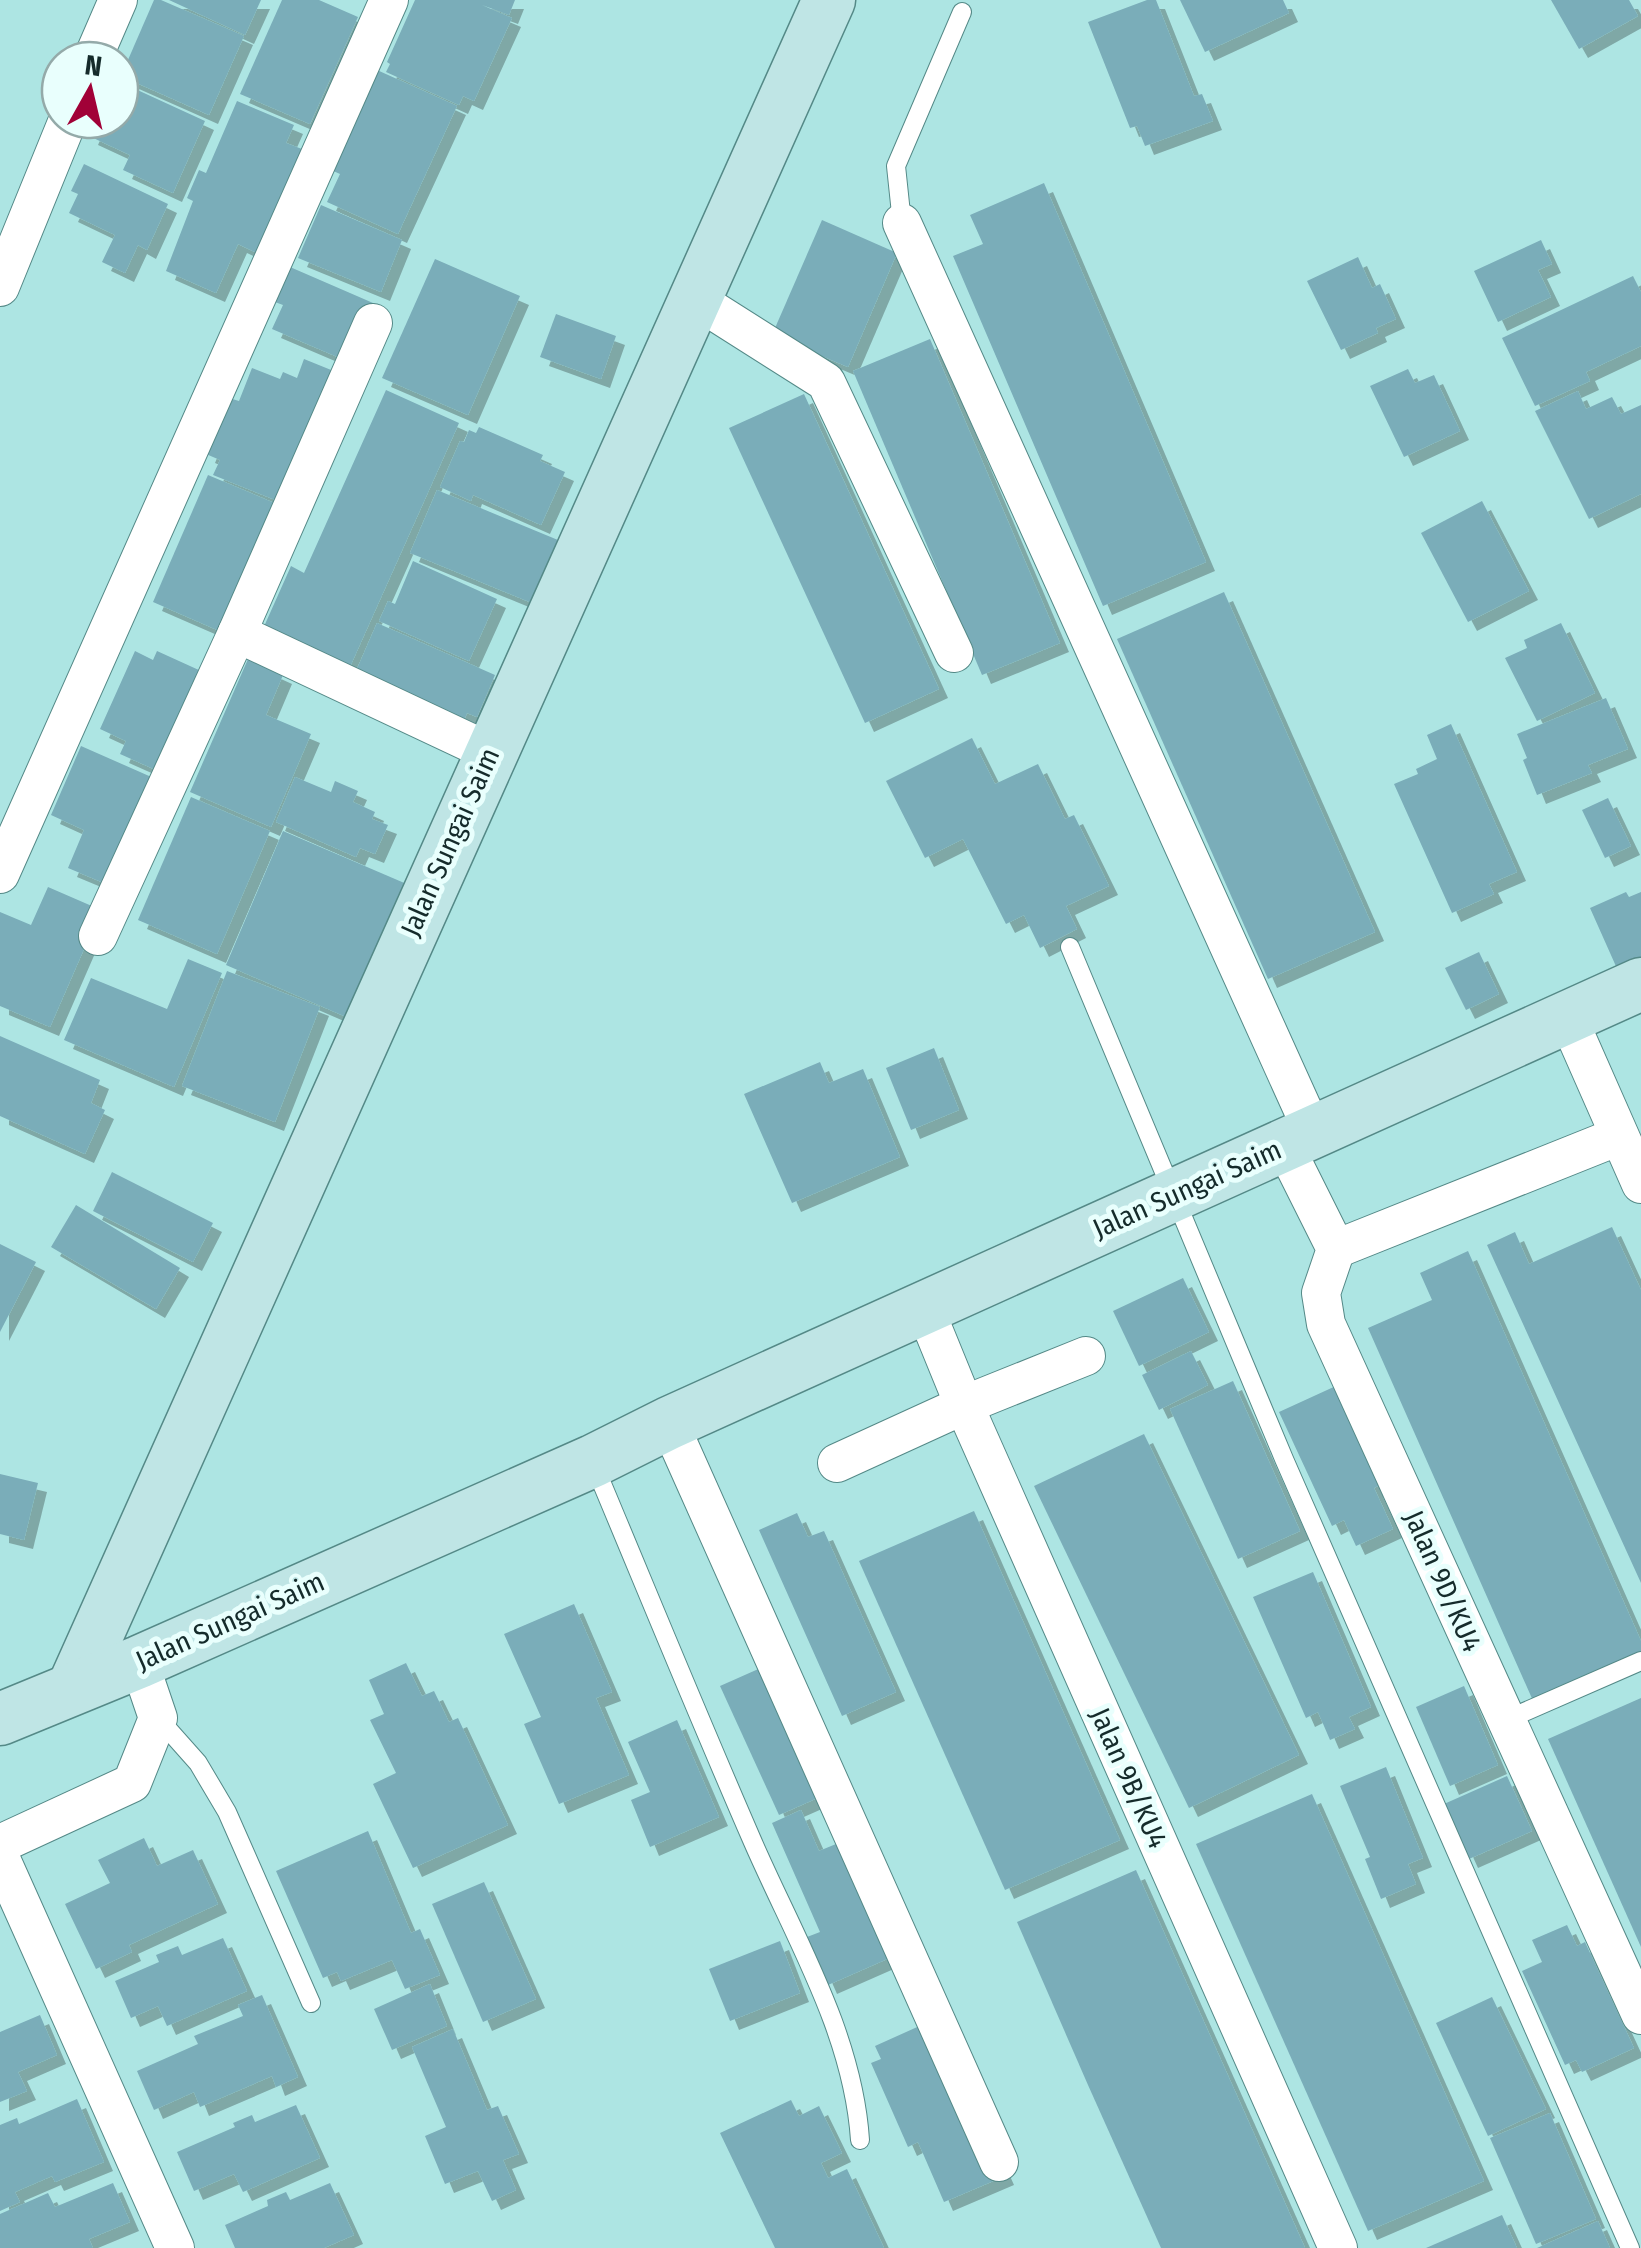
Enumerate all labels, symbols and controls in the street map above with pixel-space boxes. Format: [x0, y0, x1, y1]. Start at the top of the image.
north arrow [40, 40, 140, 140]
text: N [83, 48, 104, 83]
street label: Jalan Sungai Saim [394, 743, 506, 941]
street label: Jalan Sungai Saim [1088, 1133, 1286, 1245]
street label: Jalan 9D/KU4 [1397, 1505, 1489, 1657]
street label: Jalan Sungai Saim [131, 1565, 329, 1677]
street label: Jalan 9B/KU4 [1083, 1703, 1175, 1853]

